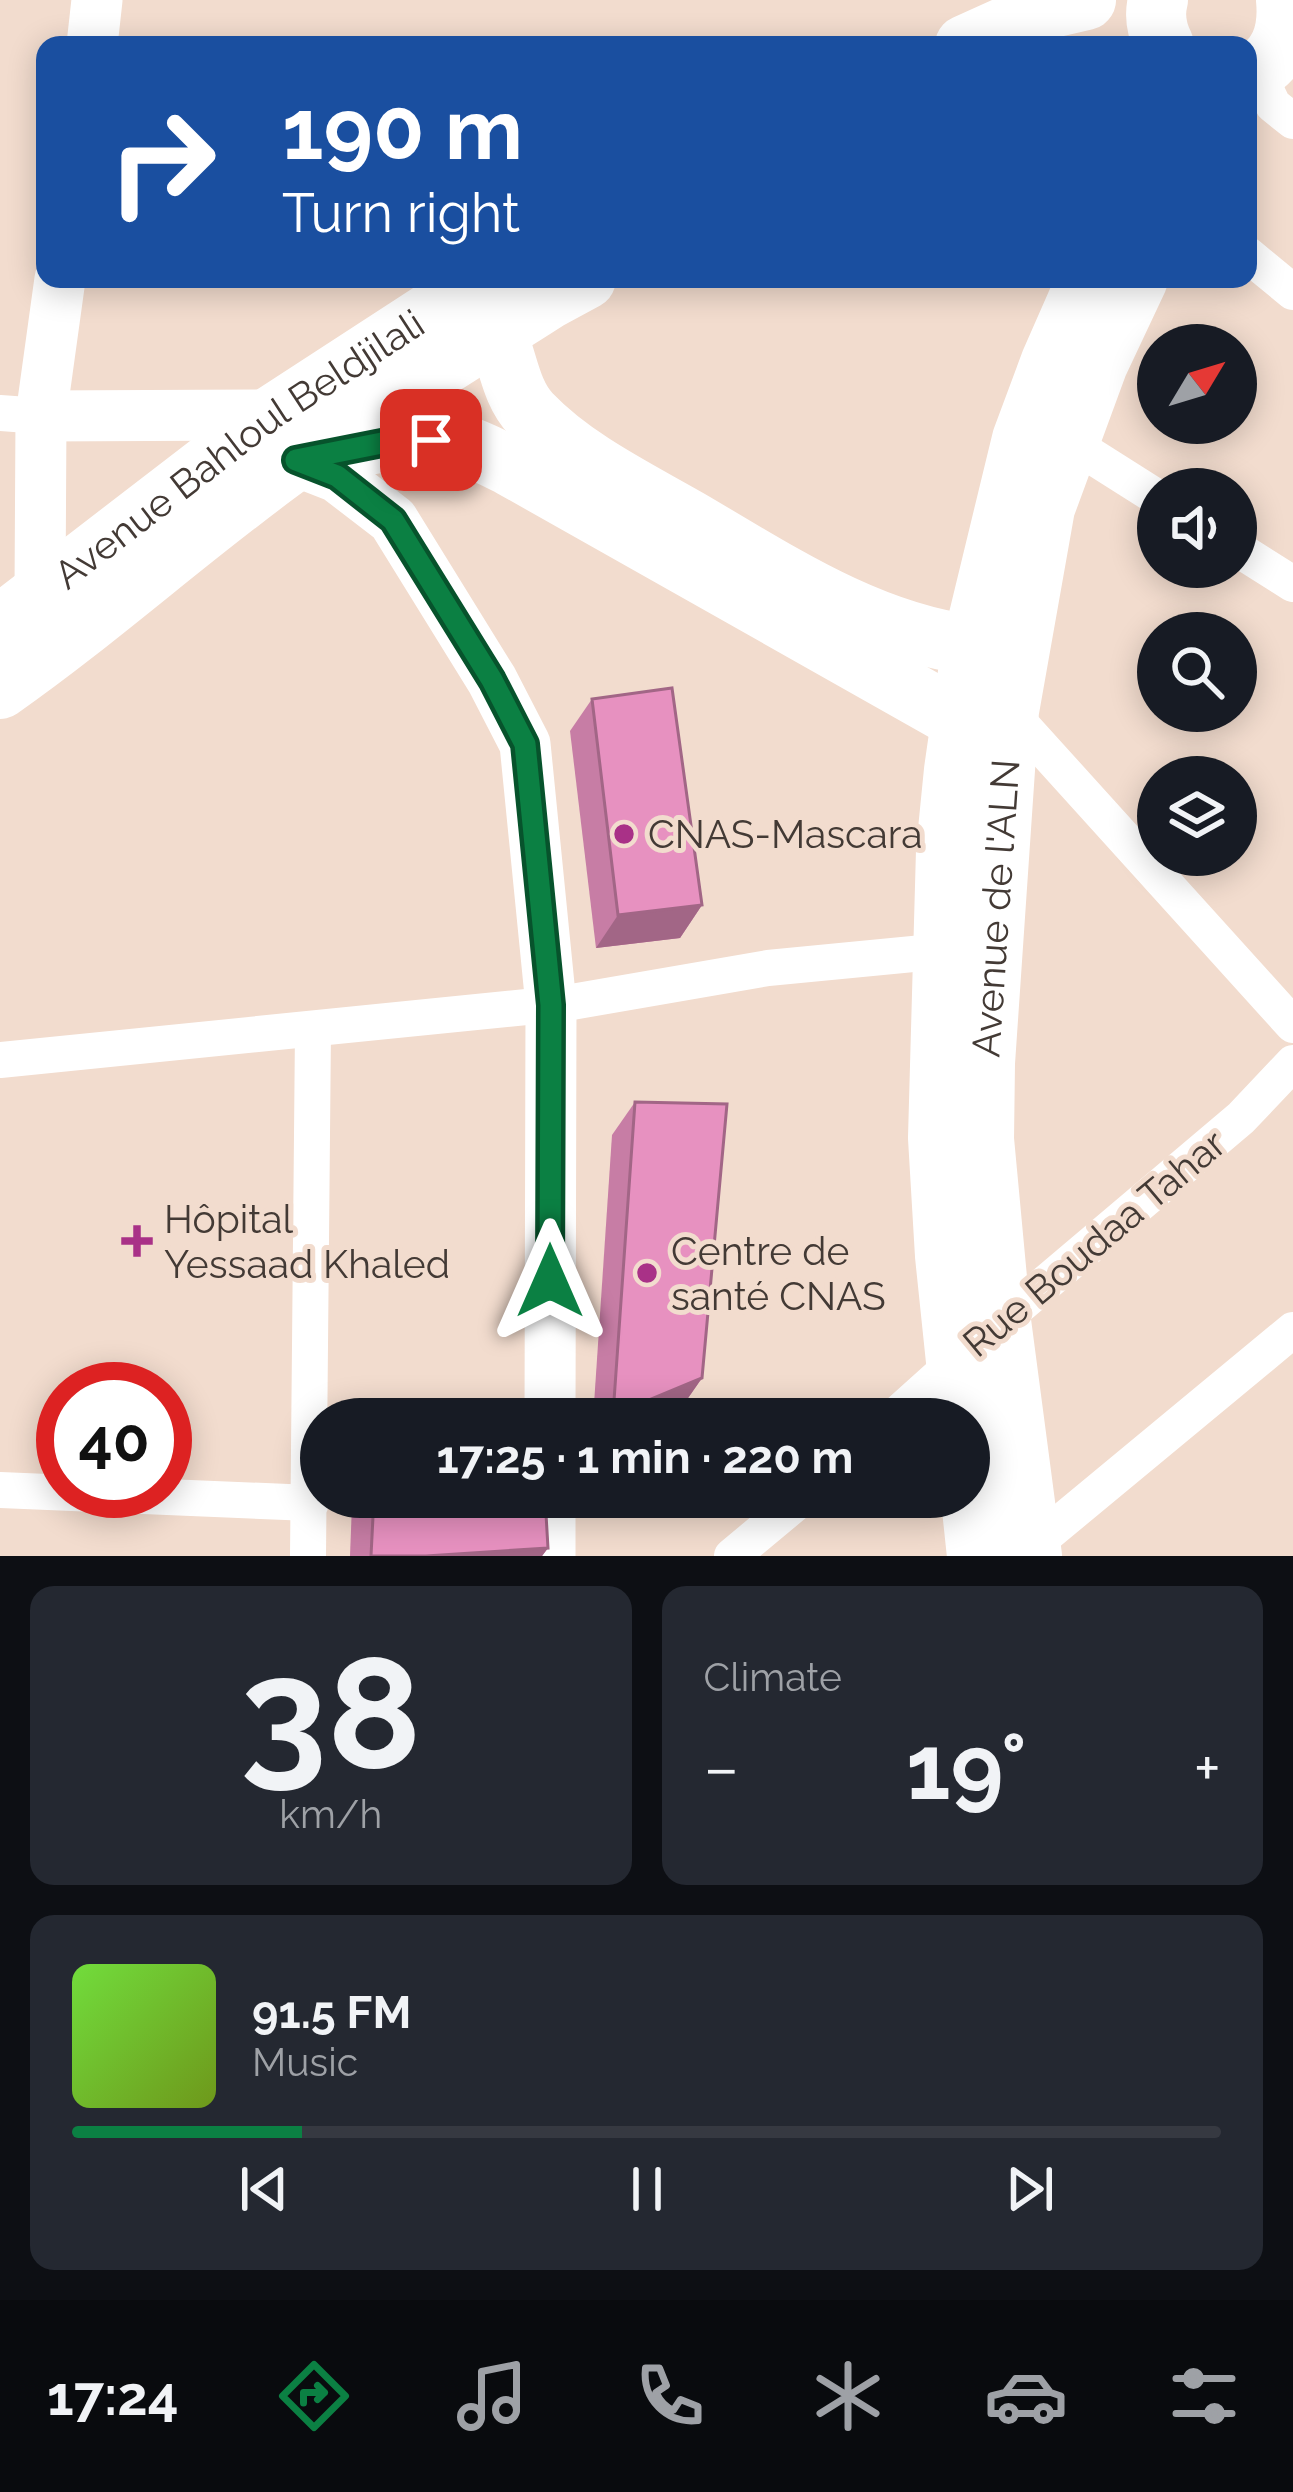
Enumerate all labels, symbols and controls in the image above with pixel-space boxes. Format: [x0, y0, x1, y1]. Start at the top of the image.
text: 190 m [282, 80, 523, 179]
icon: right [84, 84, 240, 240]
text: Turn right [282, 181, 520, 245]
street label: Avenue Bahloul Beldjilali [45, 300, 432, 598]
north arrow [1137, 324, 1257, 444]
map controls [1137, 324, 1257, 876]
pin [380, 389, 482, 491]
icon: arrive [398, 407, 464, 473]
button: sound [1137, 468, 1257, 588]
button: search [1137, 612, 1257, 732]
button: layers [1137, 756, 1257, 876]
street label: Avenue de l'ALN [962, 758, 1029, 1059]
place label: CNAS-Mascara [648, 811, 923, 857]
marker: CNAS-Mascara [611, 821, 637, 847]
street label: Rue Boudaa Tahar [954, 1120, 1235, 1366]
place label: Hôpital Yessaad Khaled [164, 1196, 450, 1287]
position arrow [487, 1218, 613, 1344]
marker: Hôpital Yessaad Khaled [121, 1225, 153, 1257]
place label: Centre de santé CNAS [671, 1228, 886, 1319]
marker: Centre de santé CNAS [634, 1260, 660, 1286]
speed limit sign: 40 [36, 1362, 192, 1518]
text: 17:25 · 1 min · 220 m [436, 1431, 854, 1484]
text: 38 [240, 1621, 421, 1805]
text: Climate [704, 1654, 842, 1700]
text: 19° [906, 1714, 1027, 1820]
text: − [704, 1729, 739, 1806]
text: + [1194, 1729, 1221, 1806]
text: km/h [279, 1791, 382, 1837]
text: 91.5 FM [252, 1986, 411, 2039]
text: Music [252, 2039, 358, 2085]
icon: previous [231, 2156, 297, 2222]
icon: pause [614, 2156, 680, 2222]
icon: next [997, 2156, 1063, 2222]
icon: directions [272, 2354, 356, 2438]
icon: music [450, 2354, 534, 2438]
icon: phone [628, 2354, 712, 2438]
icon: climate [806, 2354, 890, 2438]
icon: car [984, 2354, 1068, 2438]
icon: filters [1162, 2354, 1246, 2438]
text: 17:24 [47, 2364, 179, 2428]

